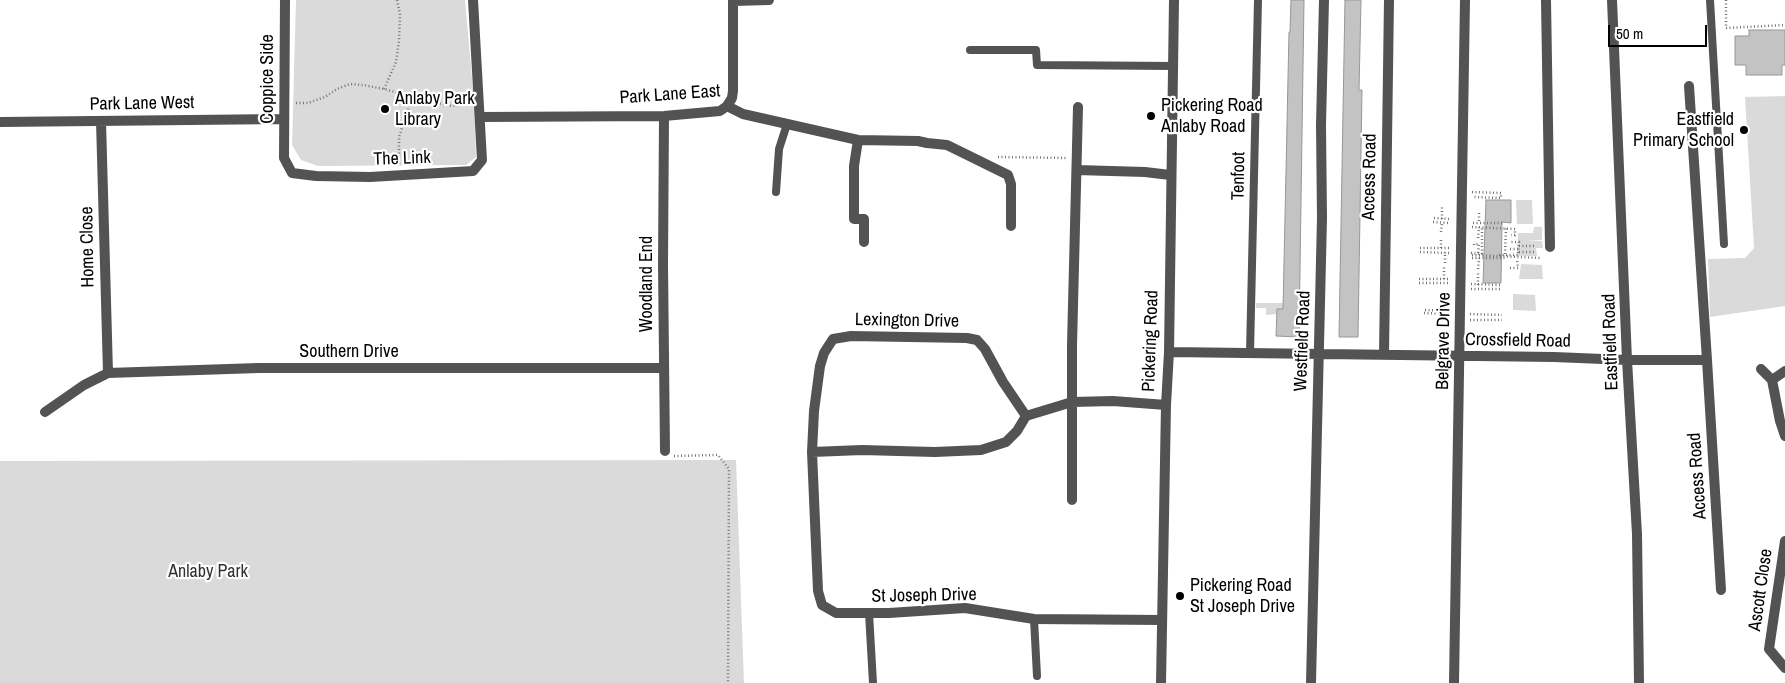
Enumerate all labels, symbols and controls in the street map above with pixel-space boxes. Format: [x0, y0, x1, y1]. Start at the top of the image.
scale bar [1610, 15, 1709, 47]
text: 50 m [1616, 23, 1643, 44]
street label: Coppice Side [257, 34, 279, 124]
street label: Park Lane East [619, 81, 721, 109]
place label: Anlaby Park Library [395, 88, 475, 130]
street label: Park Lane West [89, 92, 195, 116]
place label: Pickering Road Anlaby Road [1161, 95, 1263, 138]
marker: Anlaby Park Library [379, 103, 391, 115]
place label: Eastfield Primary School [1633, 109, 1734, 152]
marker: Pickering Road Anlaby Road [1145, 110, 1157, 122]
marker: Eastfield Primary School [1738, 124, 1750, 136]
street label: Access Road [1358, 133, 1382, 221]
street label: The Link [373, 147, 431, 171]
street label: Tenfoot [1228, 152, 1250, 200]
street label: Home Close [76, 206, 100, 288]
street label: Woodland End [636, 236, 658, 332]
street label: Pickering Road [1138, 290, 1164, 392]
street label: Westfield Road [1290, 290, 1316, 392]
street label: Belgrave Drive [1432, 292, 1456, 390]
street label: Eastfield Road [1599, 293, 1623, 391]
street label: Lexington Drive [855, 309, 959, 333]
street label: Crossfield Road [1465, 329, 1571, 353]
street label: Southern Drive [299, 341, 399, 363]
street label: Access Road [1684, 432, 1712, 520]
street label: Ascott Close [1745, 547, 1777, 633]
park label: Anlaby Park [168, 561, 248, 583]
place label: Pickering Road St Joseph Drive [1190, 575, 1295, 618]
street label: St Joseph Drive [871, 584, 977, 608]
marker: Pickering Road St Joseph Drive [1174, 590, 1186, 602]

